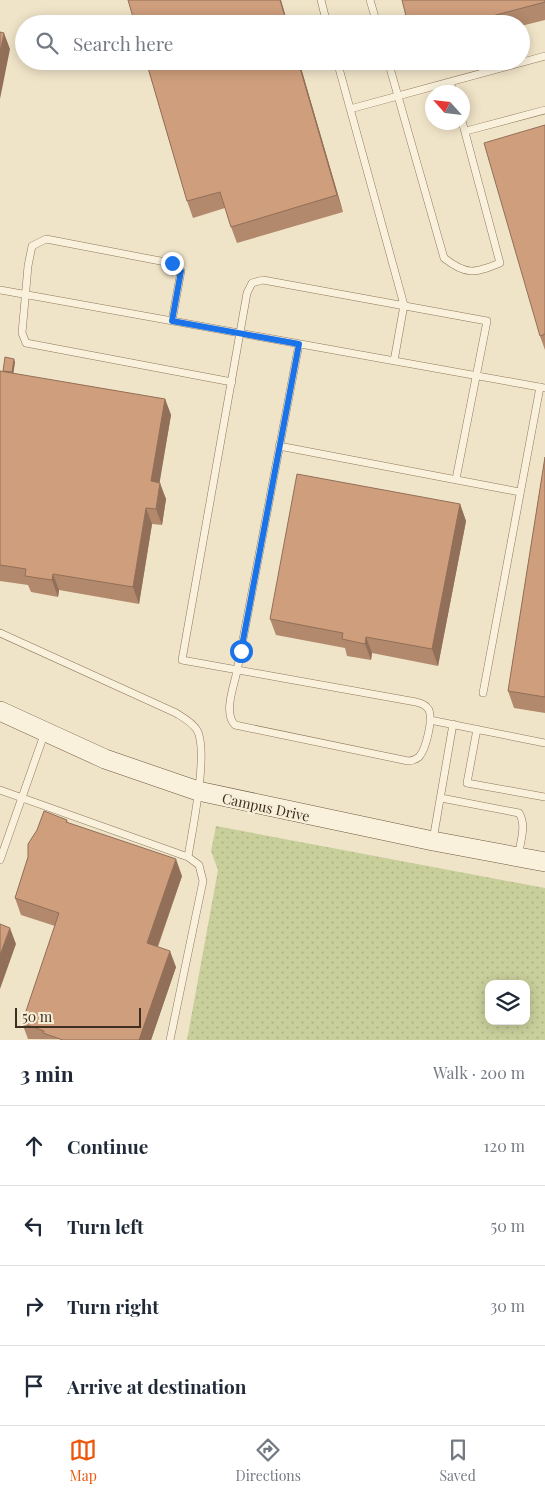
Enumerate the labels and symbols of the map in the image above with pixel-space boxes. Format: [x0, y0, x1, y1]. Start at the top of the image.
north arrow [425, 85, 470, 130]
route end [161, 252, 184, 275]
route start [230, 640, 253, 663]
street label: Campus Drive [220, 788, 312, 826]
scale bar [15, 1005, 141, 1028]

